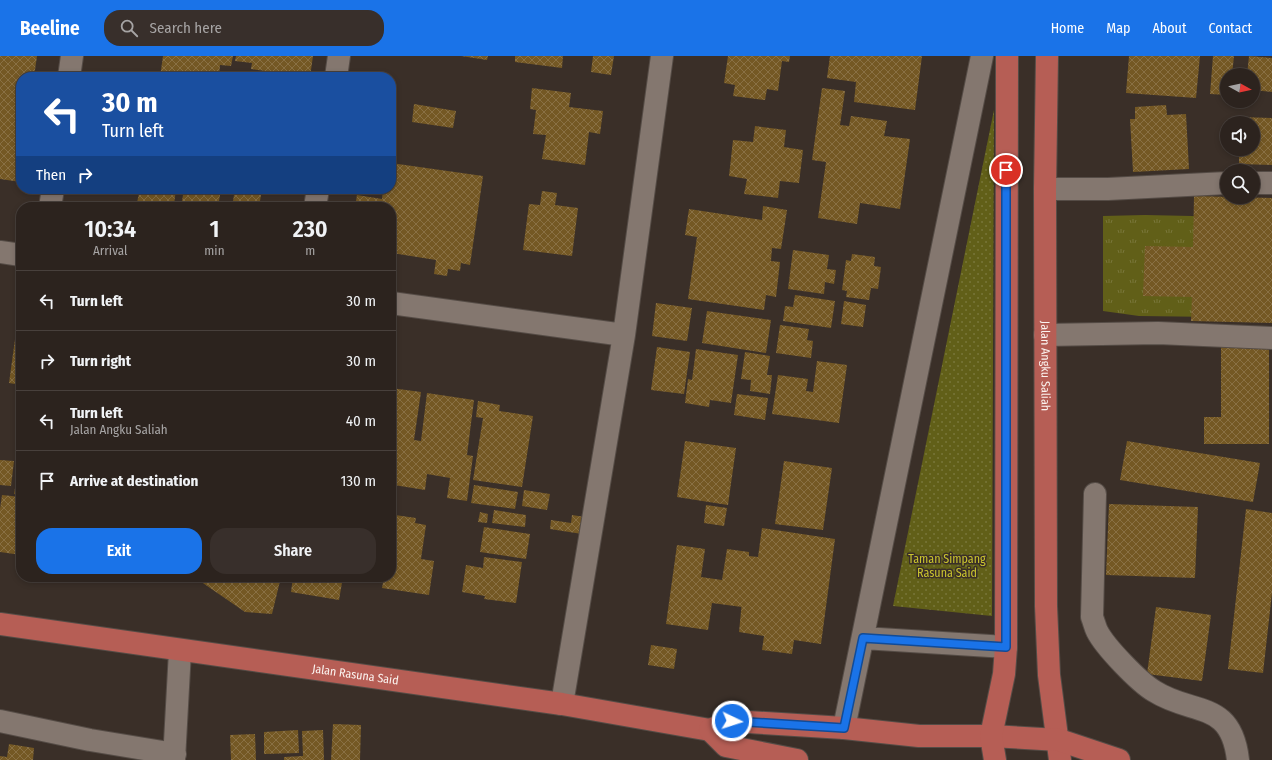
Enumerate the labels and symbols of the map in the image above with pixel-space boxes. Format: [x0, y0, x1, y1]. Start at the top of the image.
north arrow [1220, 68, 1260, 108]
pin [989, 153, 1023, 187]
street label: Jalan Angku Saliah [1038, 321, 1053, 411]
park label: Taman Simpang Rasuna Said [908, 552, 986, 580]
street label: Jalan Rasuna Said [311, 662, 400, 688]
position arrow [711, 700, 753, 742]

